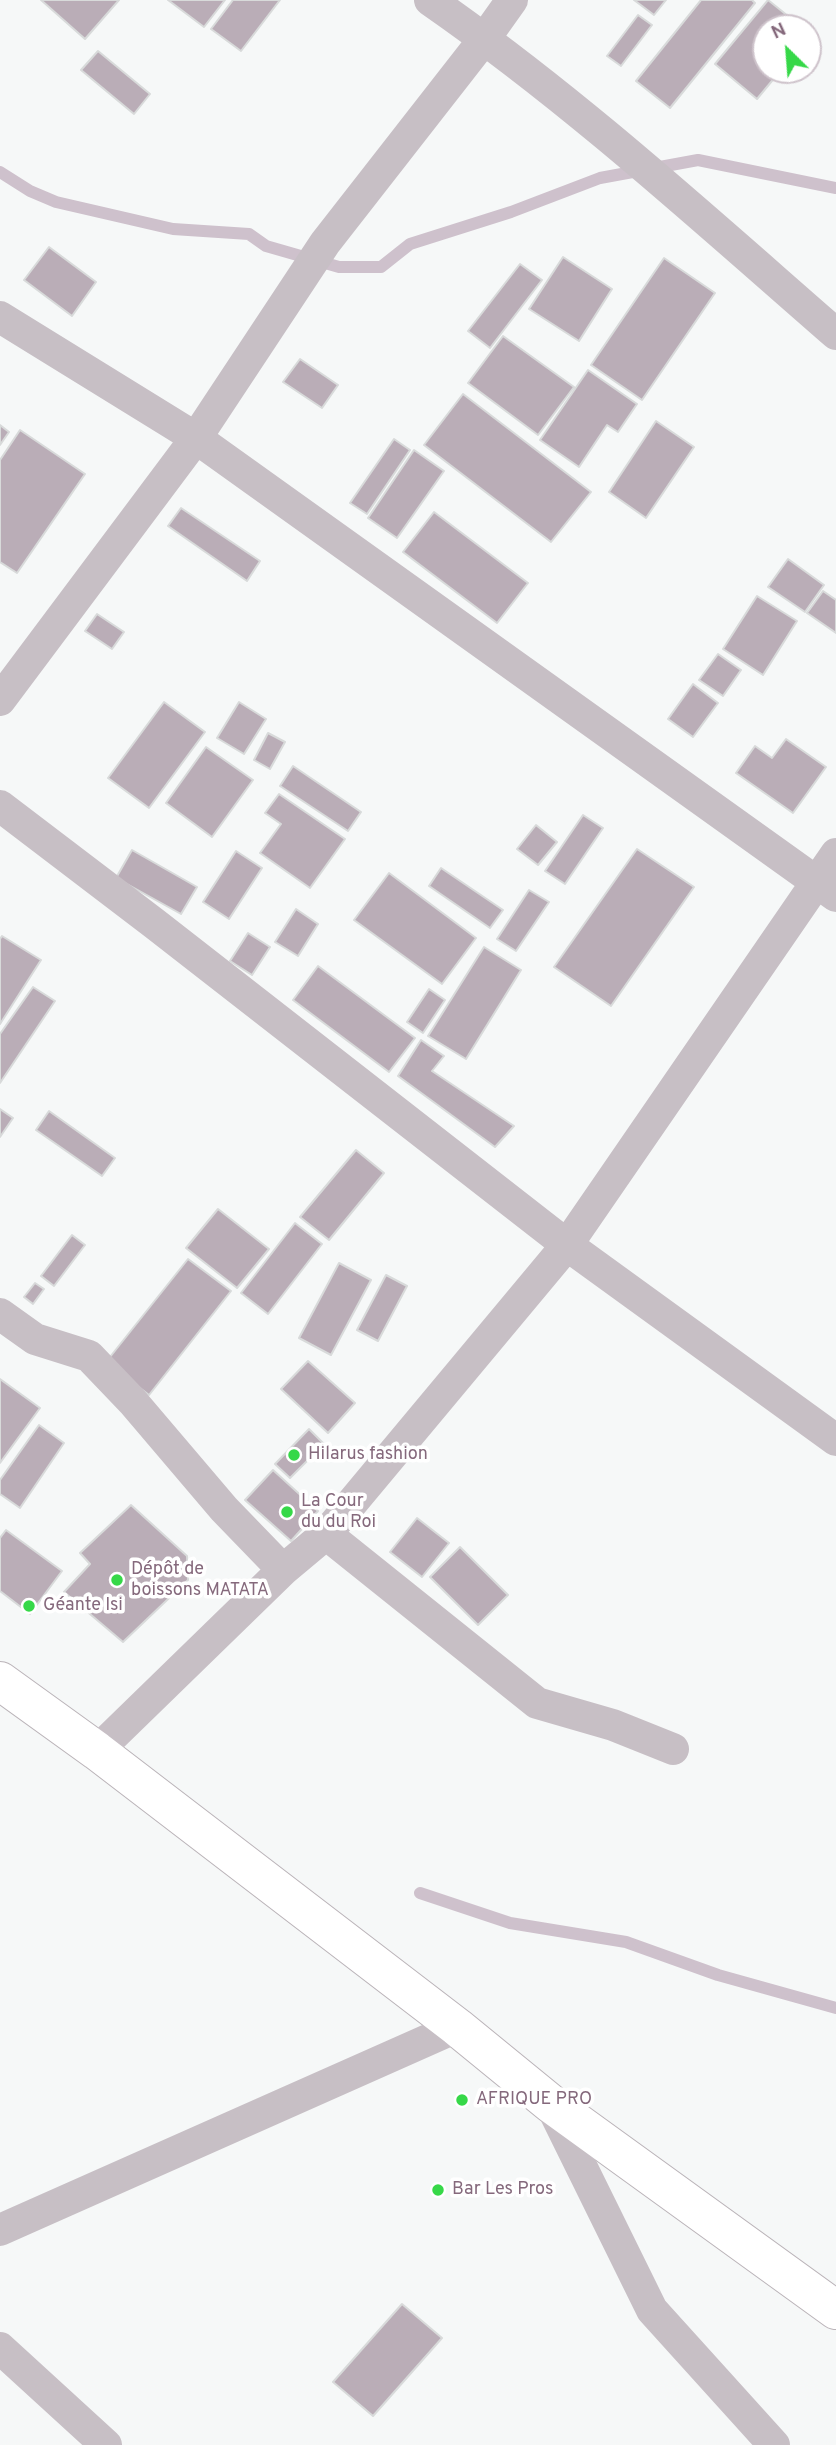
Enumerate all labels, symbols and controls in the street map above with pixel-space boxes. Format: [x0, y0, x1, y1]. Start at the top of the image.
north arrow [752, 14, 822, 84]
text: N [768, 18, 790, 46]
place label: Hilarus fashion [308, 1444, 428, 1466]
marker: Hilarus fashion [286, 1447, 302, 1463]
place label: La Cour du du Roi [301, 1491, 376, 1534]
marker: La Cour du du Roi [279, 1504, 295, 1520]
place label: Dépôt de boissons MATATA [131, 1559, 269, 1602]
marker: Dépôt de boissons MATATA [109, 1572, 125, 1588]
place label: Géante Isi [43, 1595, 123, 1617]
marker: Géante Isi [21, 1598, 37, 1614]
place label: AFRIQUE PRO [476, 2089, 592, 2111]
marker: AFRIQUE PRO [454, 2092, 470, 2108]
place label: Bar Les Pros [452, 2179, 553, 2201]
marker: Bar Les Pros [430, 2182, 446, 2198]

